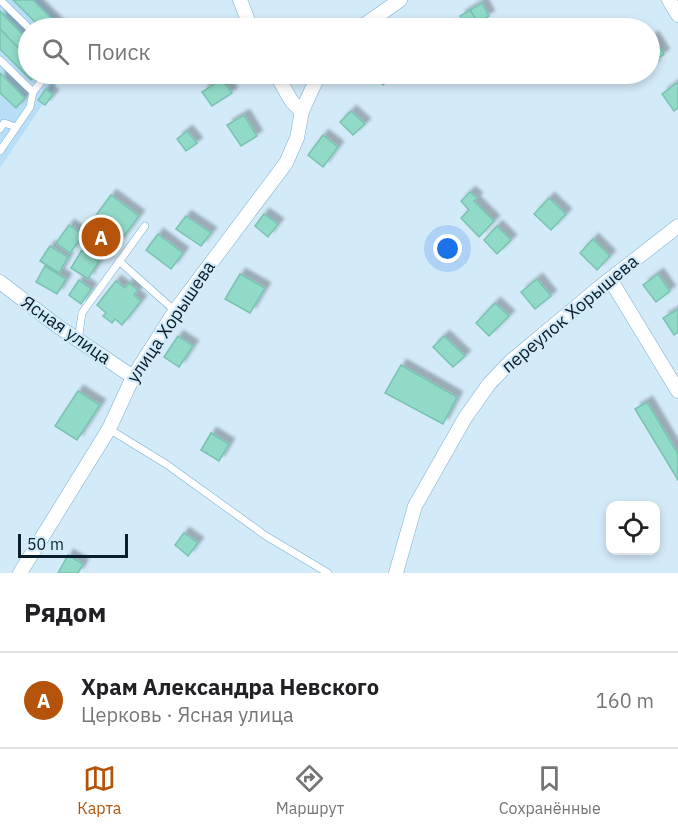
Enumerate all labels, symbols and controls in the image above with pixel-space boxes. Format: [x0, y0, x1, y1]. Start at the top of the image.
search box [18, 18, 660, 84]
icon: search [39, 35, 72, 68]
text: Поиск [87, 37, 151, 66]
pin: A [82, 214, 120, 260]
your location [433, 234, 462, 263]
street label: переулок Хорышева [497, 249, 643, 378]
street label: улица Хорышева [121, 256, 220, 387]
street label: Ясная улица [17, 290, 116, 369]
map controls [606, 501, 660, 555]
button: locate [606, 501, 660, 555]
scale bar [18, 531, 128, 558]
text: 50 m [27, 534, 64, 554]
text: Рядом [24, 595, 106, 629]
text: Храм Александра Невского [81, 672, 379, 701]
text: A [37, 687, 50, 714]
text: 160 m [596, 687, 654, 714]
text: Церковь · Ясная улица [81, 701, 294, 728]
tab: Карта [77, 762, 121, 818]
tab: Маршрут [276, 762, 344, 818]
tab: Сохранённые [499, 762, 601, 818]

